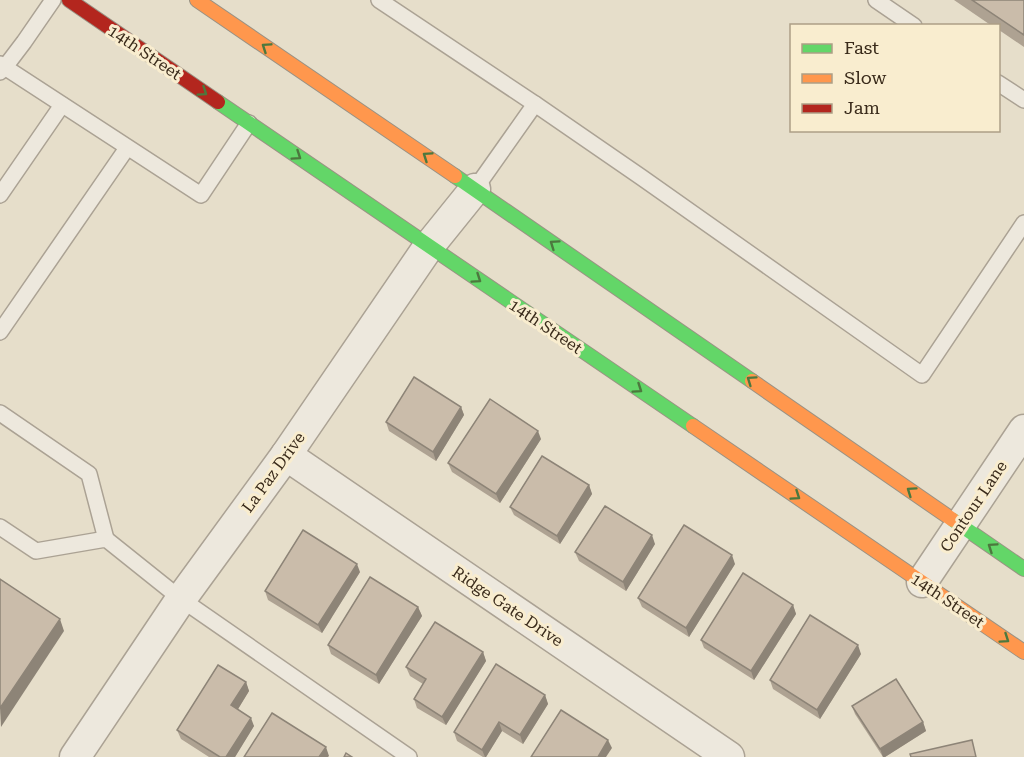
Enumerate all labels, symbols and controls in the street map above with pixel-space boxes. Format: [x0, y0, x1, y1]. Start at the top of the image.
street label: 14th Street [105, 21, 185, 84]
legend [790, 24, 1000, 132]
text: Fast [844, 37, 879, 58]
one-way arrow [261, 43, 272, 54]
text: Slow [844, 67, 886, 88]
one-way arrow [197, 85, 208, 96]
text: Jam [844, 97, 880, 118]
one-way arrow [290, 149, 301, 160]
one-way arrow [422, 153, 433, 164]
one-way arrow [550, 240, 561, 251]
one-way arrow [470, 272, 481, 283]
street label: 14th Street [506, 295, 586, 358]
one-way arrow [747, 376, 758, 387]
one-way arrow [632, 381, 642, 393]
street label: La Paz Drive [238, 428, 309, 516]
street label: Contour Lane [936, 457, 1011, 555]
one-way arrow [907, 487, 918, 498]
one-way arrow [789, 489, 800, 500]
one-way arrow [987, 543, 998, 554]
street label: Ridge Gate Drive [449, 562, 567, 651]
street label: 14th Street [908, 569, 988, 632]
one-way arrow [998, 632, 1009, 643]

